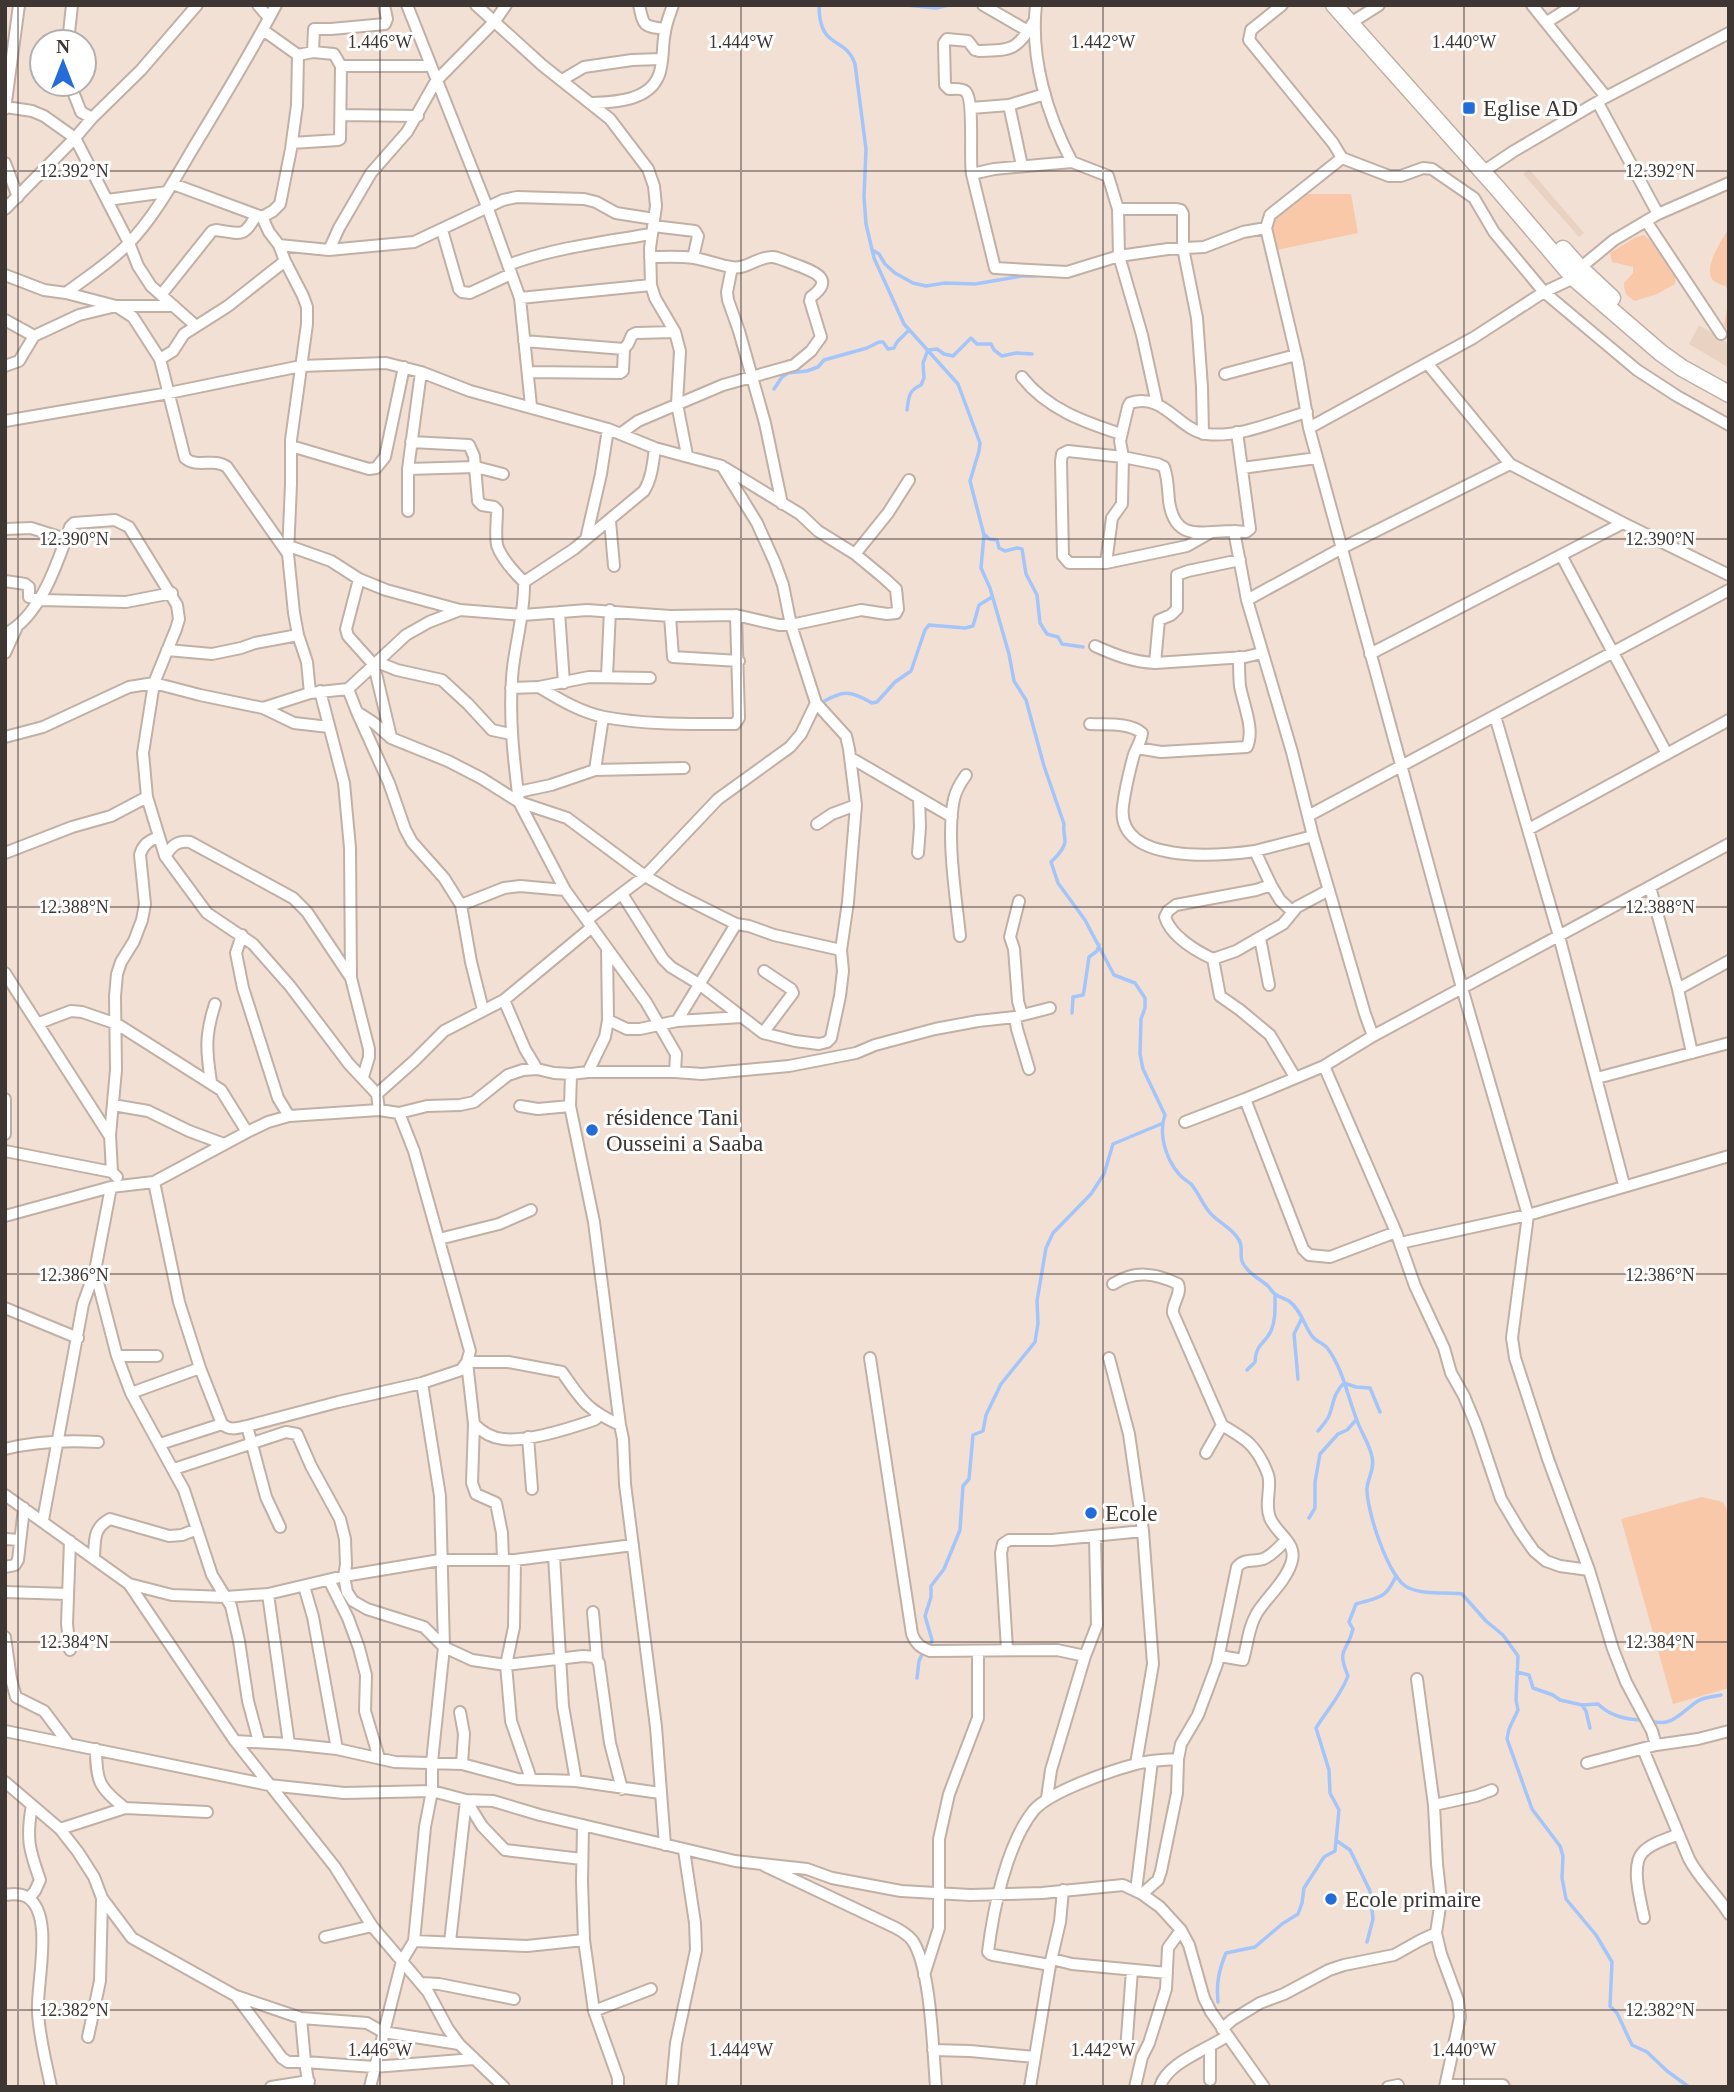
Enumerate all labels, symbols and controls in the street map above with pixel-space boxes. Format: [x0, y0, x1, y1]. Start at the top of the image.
north arrow [28, 28, 98, 98]
text: 1.446°W [348, 32, 412, 52]
text: 1.444°W [709, 32, 773, 52]
text: 1.442°W [1071, 32, 1135, 52]
text: 1.440°W [1432, 32, 1496, 52]
text: N [56, 36, 70, 57]
place label: Eglise AD [1483, 96, 1578, 121]
marker: Eglise AD [1461, 100, 1477, 116]
text: 12.392°N [39, 161, 109, 181]
text: 12.392°N [1625, 161, 1695, 181]
text: 12.390°N [39, 529, 109, 549]
text: 12.390°N [1625, 529, 1695, 549]
text: 12.388°N [39, 897, 109, 917]
text: 12.388°N [1625, 897, 1695, 917]
place label: résidence Tani Ousseini a Saaba [606, 1105, 763, 1156]
marker: résidence Tani Ousseini a Saaba [584, 1122, 600, 1138]
text: 12.386°N [39, 1265, 109, 1285]
text: 12.386°N [1625, 1265, 1695, 1285]
place label: Ecole [1105, 1501, 1157, 1526]
marker: Ecole [1083, 1505, 1099, 1521]
text: 12.384°N [39, 1632, 109, 1652]
text: 12.384°N [1625, 1632, 1695, 1652]
place label: Ecole primaire [1345, 1887, 1481, 1912]
marker: Ecole primaire [1323, 1891, 1339, 1907]
text: 12.382°N [39, 2000, 109, 2020]
text: 12.382°N [1625, 2000, 1695, 2020]
text: 1.446°W [348, 2040, 412, 2060]
text: 1.444°W [709, 2040, 773, 2060]
text: 1.442°W [1071, 2040, 1135, 2060]
text: 1.440°W [1432, 2040, 1496, 2060]

